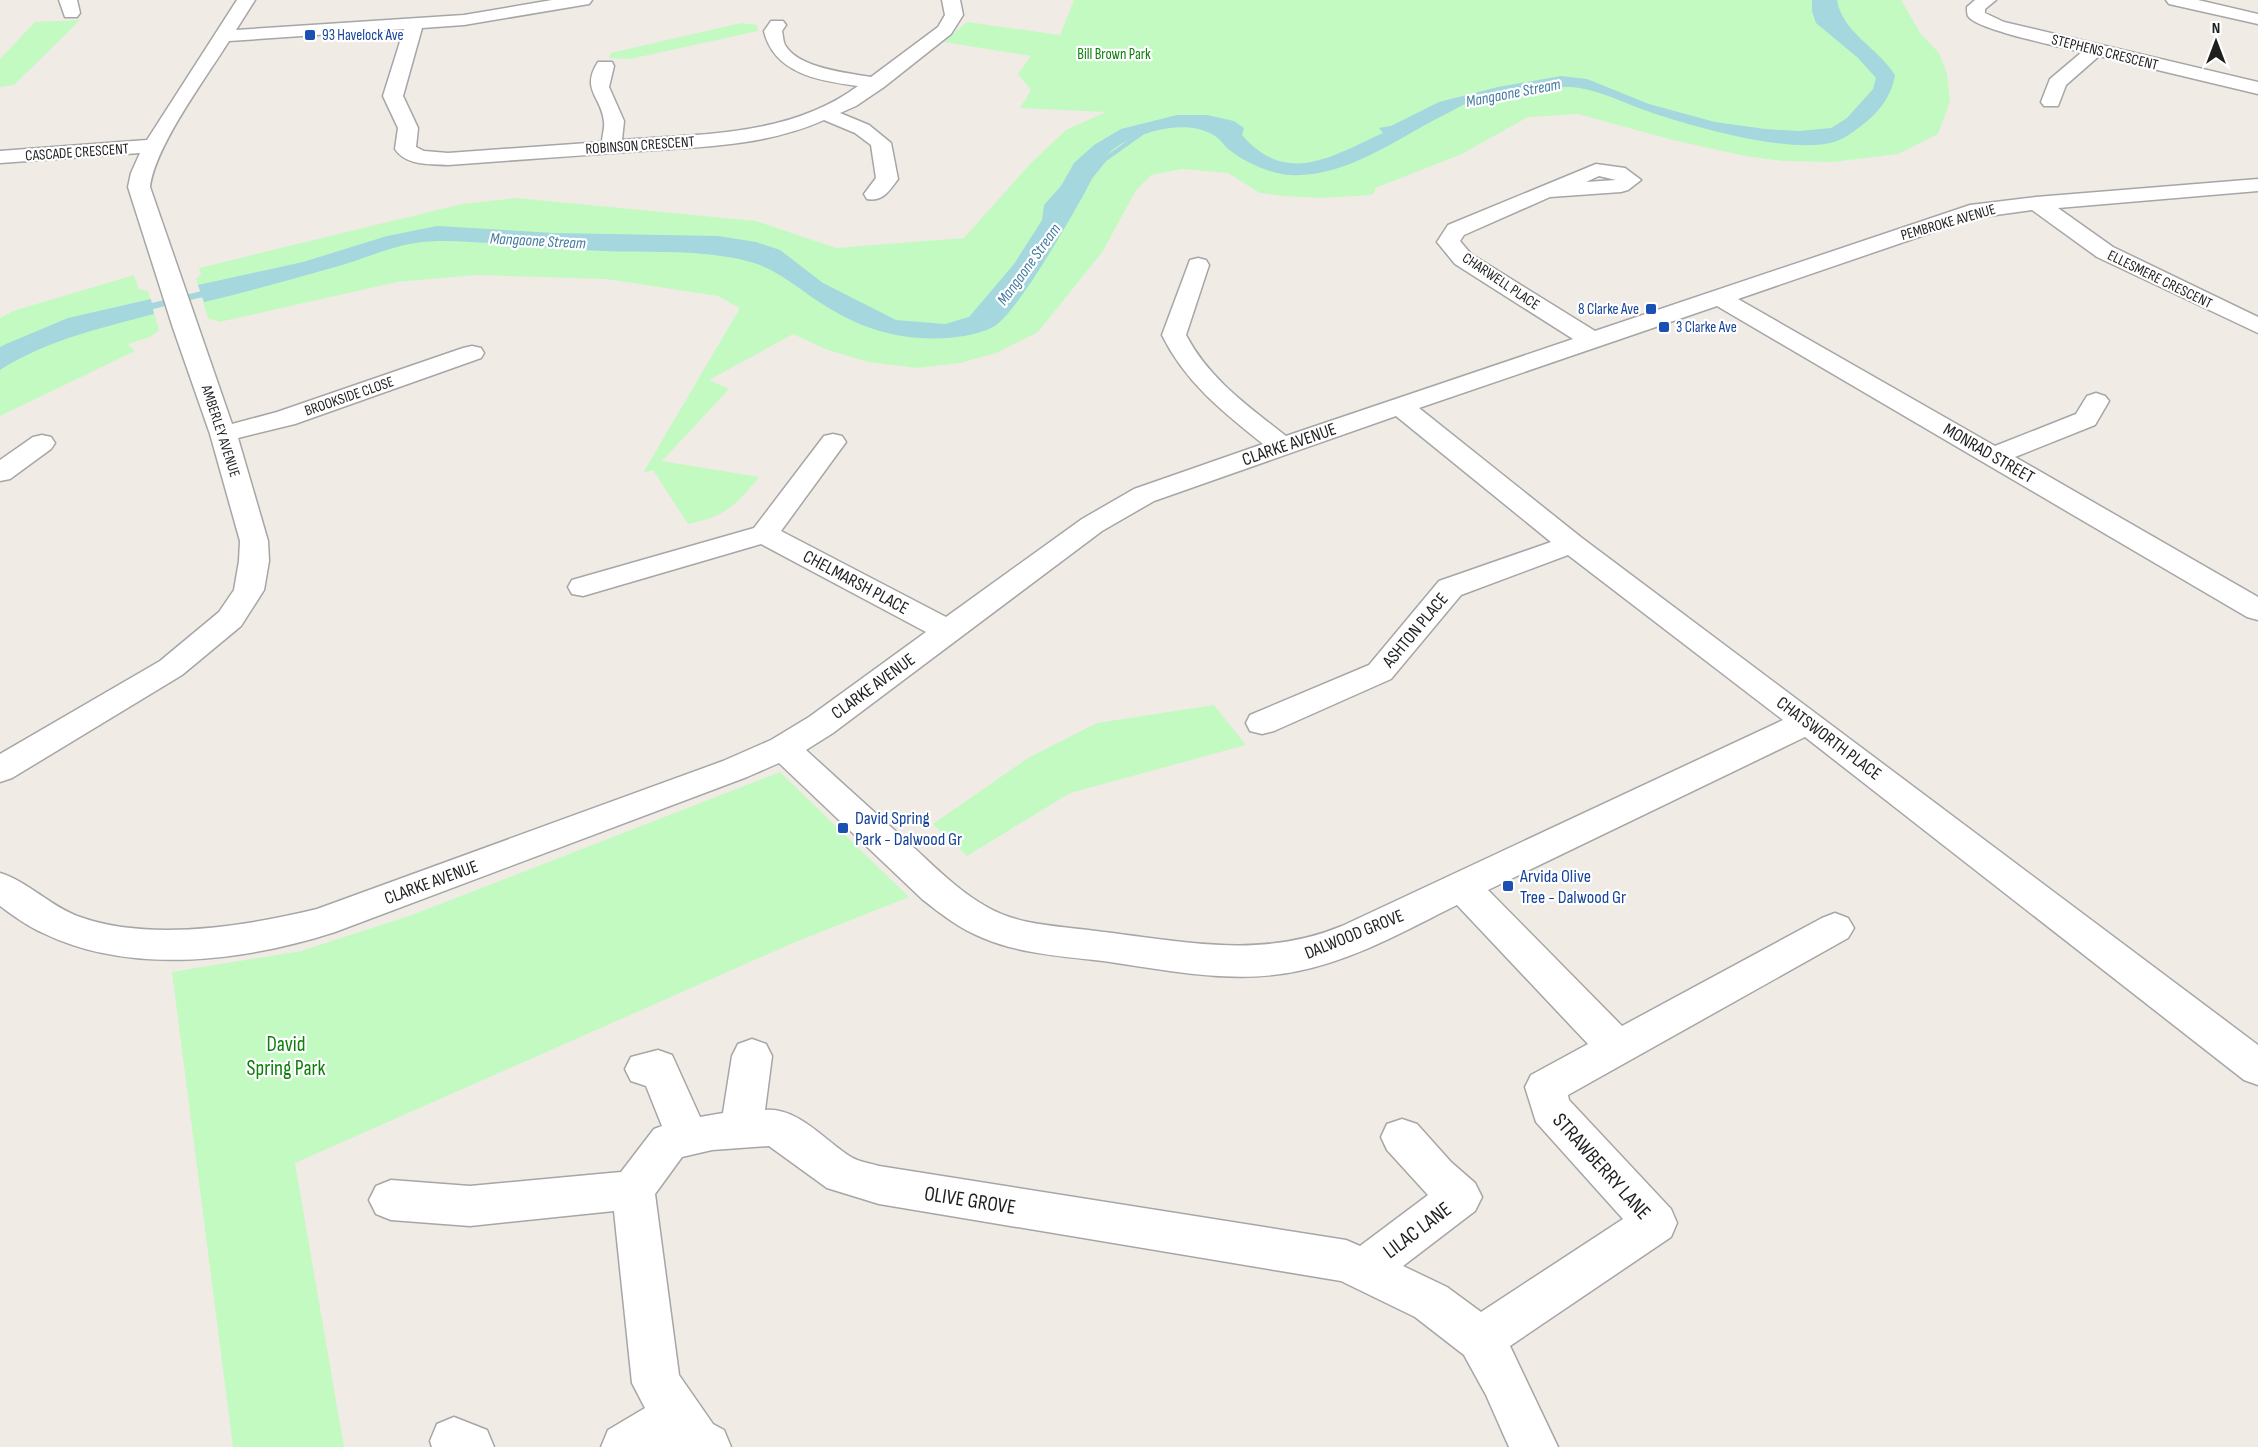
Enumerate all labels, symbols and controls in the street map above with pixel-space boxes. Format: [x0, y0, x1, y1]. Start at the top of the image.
north arrow [2186, 12, 2246, 72]
text: N [2212, 19, 2220, 38]
place label: 93 Havelock Ave [322, 26, 403, 45]
marker: 93 Havelock Ave [303, 28, 317, 42]
street label: STEPHENS CRESCENT [2050, 30, 2160, 75]
park label: Bill Brown Park [1077, 45, 1151, 64]
water label: Mangaone Stream [1464, 75, 1562, 112]
street label: ROBINSON CRESCENT [585, 132, 695, 159]
street label: CASCADE CRESCENT [25, 139, 129, 166]
street label: PEMBROKE AVENUE [1899, 200, 1998, 245]
water label: Mangaone Stream [993, 220, 1065, 309]
water label: Mangaone Stream [490, 229, 586, 253]
street label: ELLESMERE CRESCENT [2104, 246, 2215, 313]
street label: CHARWELL PLACE [1458, 249, 1543, 314]
place label: 8 Clarke Ave [1578, 300, 1639, 319]
marker: 8 Clarke Ave [1644, 302, 1658, 316]
place label: 3 Clarke Ave [1676, 318, 1737, 337]
marker: 3 Clarke Ave [1657, 320, 1671, 334]
street label: BROOKSIDE CLOSE [302, 372, 396, 421]
street label: AMBERLEY AVENUE [196, 382, 244, 480]
street label: CLARKE AVENUE [1239, 419, 1339, 470]
street label: MONRAD STREET [1939, 419, 2038, 488]
street label: CHELMARSH PLACE [799, 546, 912, 619]
street label: ASHTON PLACE [1378, 589, 1453, 673]
street label: CLARKE AVENUE [827, 649, 919, 724]
street label: CHATSWORTH PLACE [1772, 692, 1885, 785]
place label: David Spring Park - Dalwood Gr [855, 808, 962, 850]
marker: David Spring Park - Dalwood Gr [836, 821, 850, 835]
street label: CLARKE AVENUE [381, 856, 481, 909]
place label: Arvida Olive Tree - Dalwood Gr [1519, 866, 1626, 908]
marker: Arvida Olive Tree - Dalwood Gr [1501, 879, 1515, 893]
street label: DALWOOD GROVE [1302, 905, 1407, 964]
park label: David Spring Park [246, 1032, 326, 1081]
street label: STRAWBERRY LANE [1547, 1108, 1656, 1225]
street label: OLIVE GROVE [922, 1181, 1017, 1220]
street label: LILAC LANE [1378, 1197, 1456, 1264]

